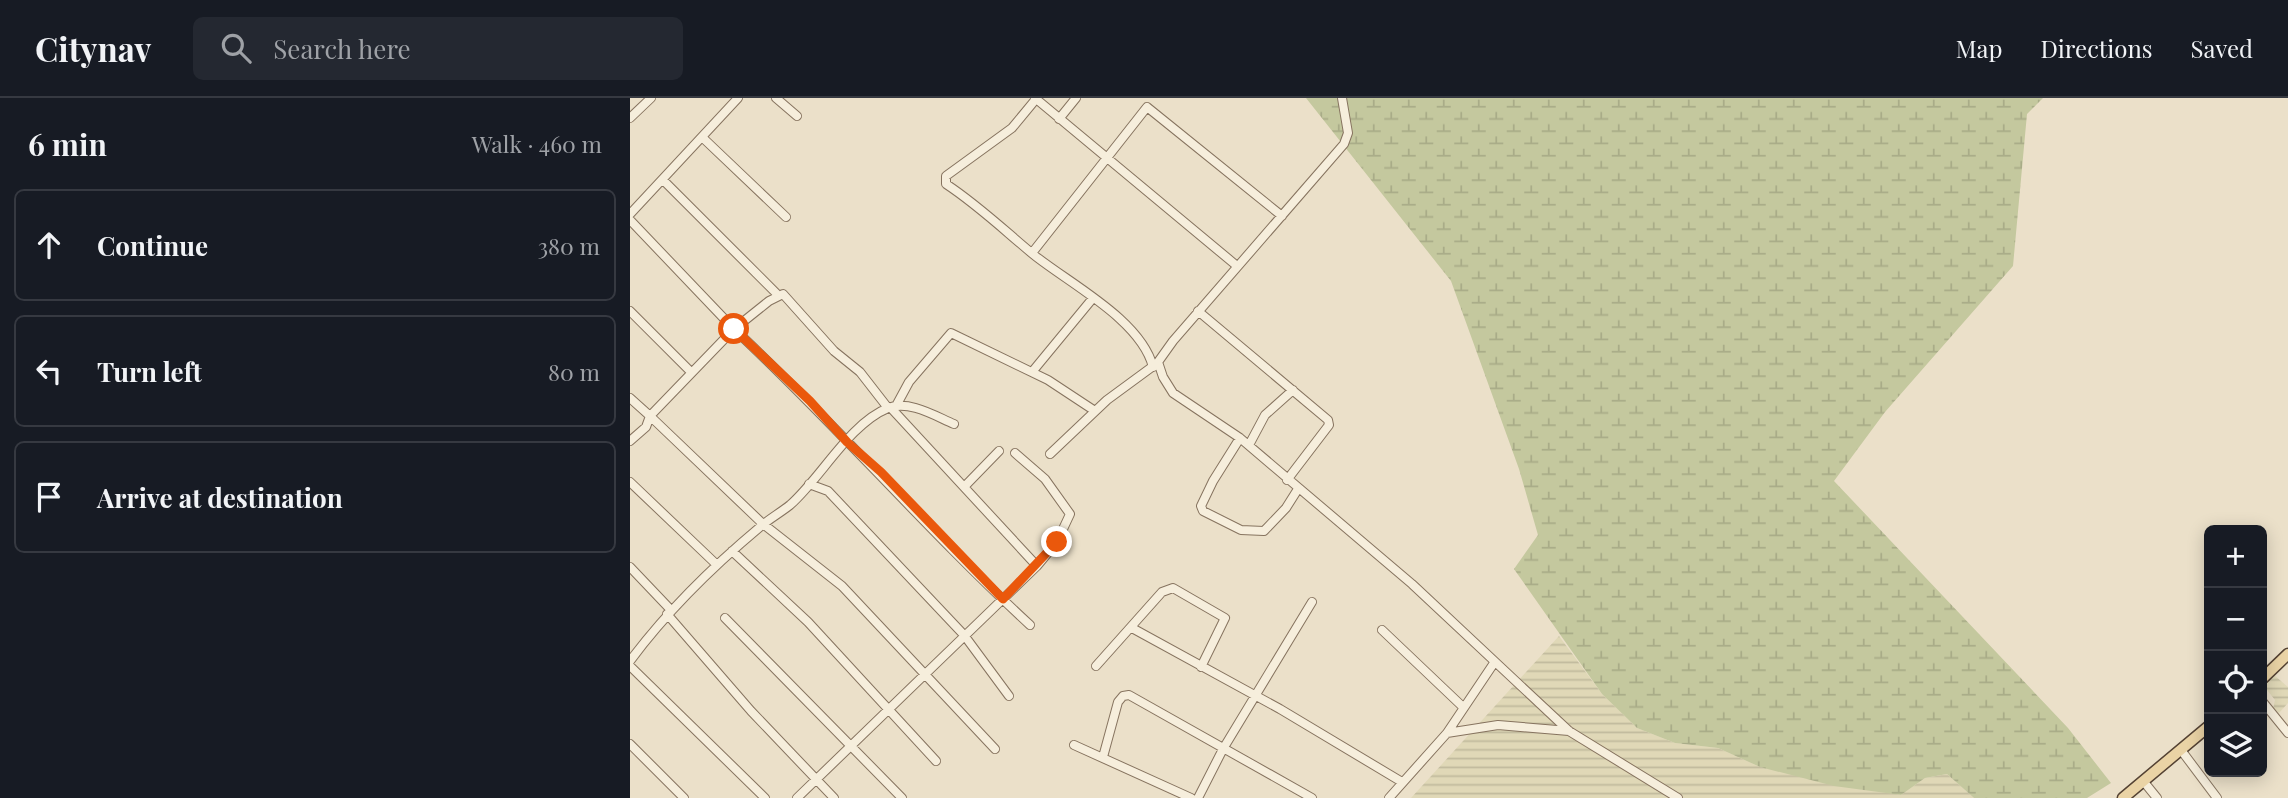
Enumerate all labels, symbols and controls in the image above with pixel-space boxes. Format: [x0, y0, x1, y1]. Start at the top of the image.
search box [193, 17, 683, 80]
text: Citynav [35, 26, 151, 70]
icon: search [217, 29, 255, 67]
text: Search here [273, 31, 411, 66]
text: Map [1956, 32, 2002, 64]
text: Directions [2040, 32, 2153, 64]
text: Saved [2191, 32, 2253, 64]
text: 6 min [28, 124, 107, 164]
text: Walk · 460 m [472, 128, 602, 159]
icon: ahead [30, 226, 68, 264]
text: Continue [97, 228, 208, 263]
text: 380 m [538, 230, 600, 261]
route start [718, 313, 749, 344]
icon: left [30, 352, 68, 390]
text: Turn left [97, 354, 202, 389]
text: 80 m [548, 356, 600, 387]
icon: arrive [30, 478, 68, 516]
text: Arrive at destination [97, 480, 343, 515]
map controls [2204, 525, 2267, 777]
button: + [2204, 525, 2267, 588]
route end [1041, 526, 1072, 557]
button: − [2204, 588, 2267, 651]
button: locate [2204, 651, 2267, 714]
button: layers [2204, 714, 2267, 777]

